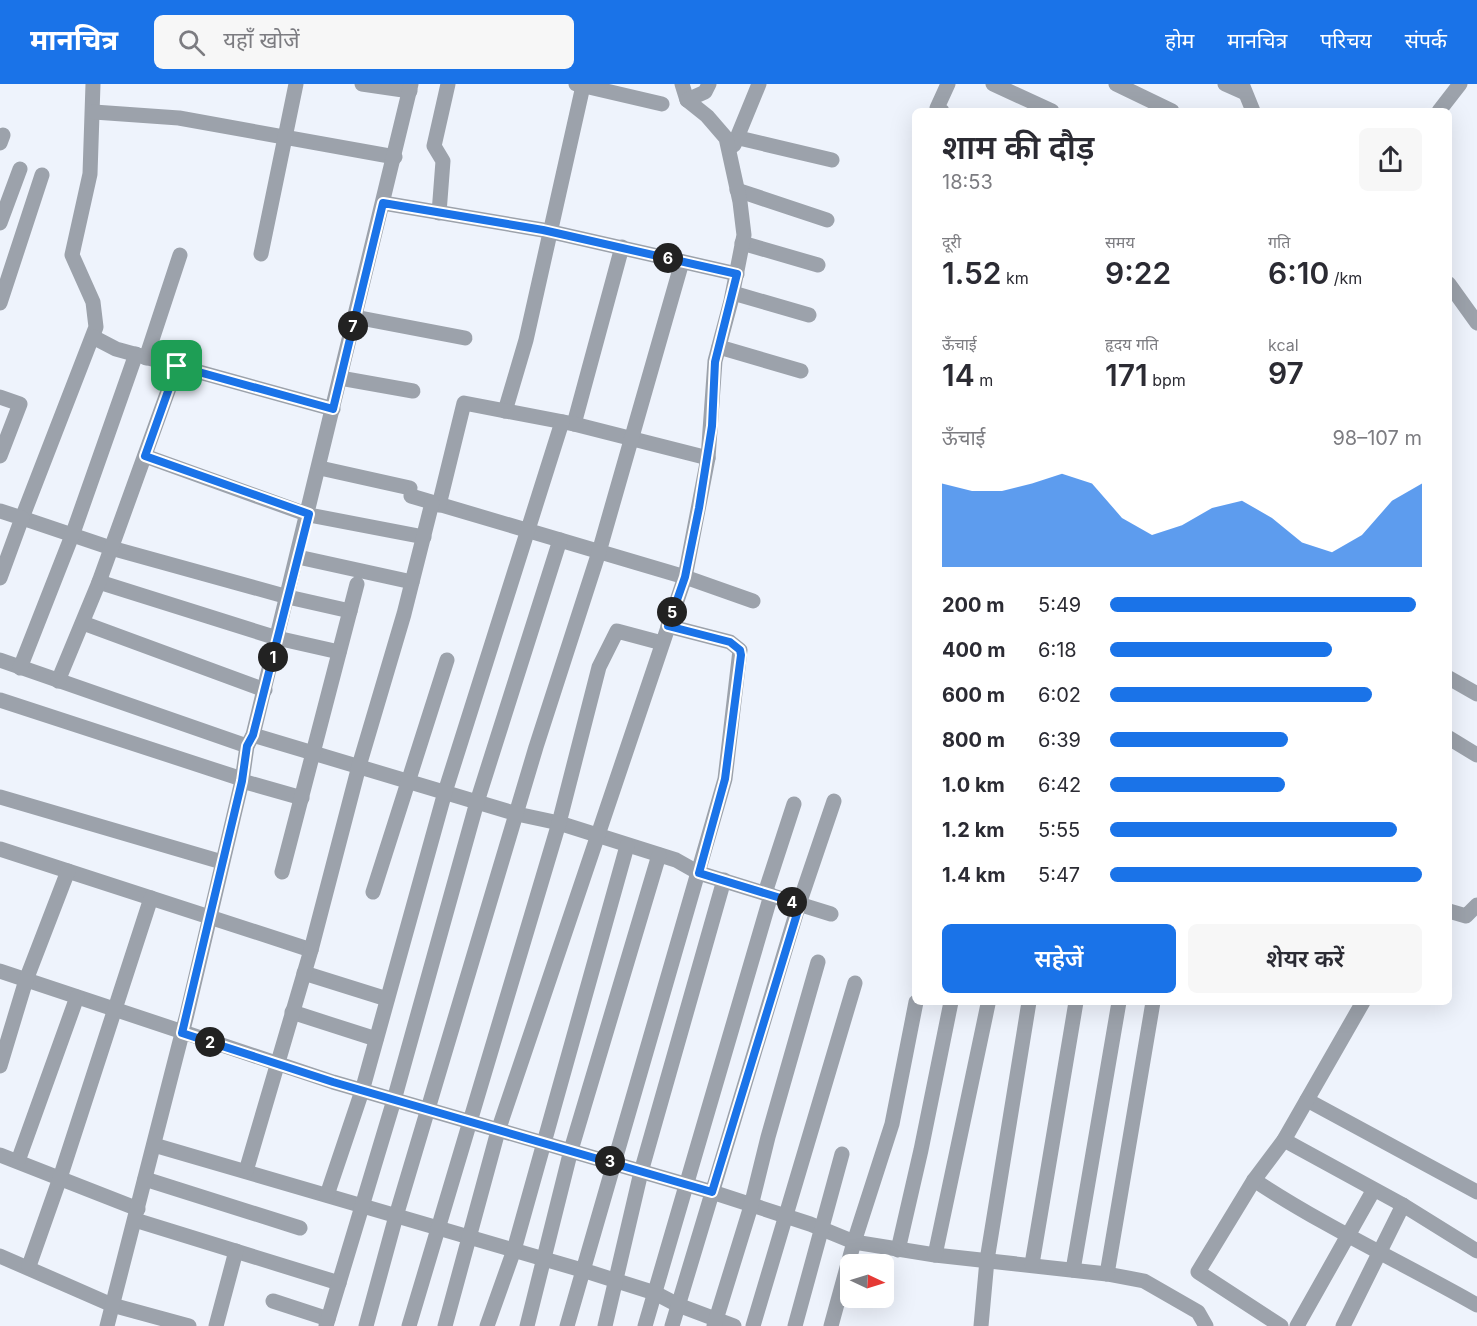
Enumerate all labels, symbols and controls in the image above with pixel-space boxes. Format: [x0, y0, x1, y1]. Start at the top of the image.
search box [154, 15, 574, 69]
text: मानचित्र [30, 23, 118, 57]
icon: search [175, 26, 208, 59]
text: यहाँ खोजें [223, 27, 300, 53]
text: होम [1165, 28, 1194, 53]
text: मानचित्र [1227, 28, 1287, 53]
text: परिचय [1320, 28, 1372, 53]
text: संपर्क [1405, 28, 1447, 53]
text: शाम की दौड़ [942, 127, 1094, 167]
button: share [1359, 128, 1422, 191]
text: 18:53 [942, 170, 993, 194]
text: दूरी [942, 232, 961, 252]
text: समय [1105, 232, 1135, 252]
text: गति [1268, 232, 1290, 252]
pin: 6 [653, 243, 683, 273]
text: 6 [663, 248, 673, 268]
text: 1.52 [942, 255, 1002, 291]
text: 9:22 [1105, 255, 1171, 291]
text: 6:10 [1268, 255, 1329, 291]
text: km [1002, 268, 1029, 288]
text: /km [1329, 268, 1362, 288]
pin: 7 [338, 311, 368, 341]
text: 7 [348, 316, 358, 336]
text: ऊँचाई [942, 334, 977, 354]
text: हृदय गति [1105, 334, 1158, 354]
text: kcal [1268, 335, 1299, 355]
pin [151, 340, 202, 391]
icon: arrive [160, 349, 193, 382]
text: 97 [1268, 355, 1304, 391]
text: 14 [942, 357, 975, 393]
text: 171 [1105, 357, 1148, 393]
text: m [975, 370, 993, 390]
text: bpm [1148, 370, 1186, 390]
text: ऊँचाई [942, 426, 985, 450]
text: 98–107 m [1332, 426, 1422, 450]
text: 200 m [942, 593, 1005, 617]
text: 5:49 [1038, 593, 1081, 617]
pin: 5 [657, 597, 687, 627]
text: 5 [667, 602, 677, 622]
text: 400 m [942, 638, 1006, 662]
text: 6:18 [1038, 638, 1077, 662]
pin: 1 [258, 642, 288, 672]
text: 1 [270, 647, 276, 667]
text: 600 m [942, 683, 1005, 707]
text: 6:02 [1038, 683, 1081, 707]
text: 800 m [942, 728, 1005, 752]
text: 6:39 [1038, 728, 1081, 752]
text: 1.0 km [942, 773, 1005, 797]
text: 6:42 [1038, 773, 1081, 797]
text: 1.2 km [942, 818, 1005, 842]
text: 5:55 [1038, 818, 1080, 842]
text: 1.4 km [942, 863, 1005, 887]
text: 5:47 [1038, 863, 1080, 887]
pin: 4 [777, 887, 807, 917]
text: 4 [787, 892, 797, 912]
button: सहेजें [942, 924, 1176, 993]
button: शेयर करें [1188, 924, 1422, 993]
pin: 2 [195, 1027, 225, 1057]
text: 2 [205, 1032, 215, 1052]
pin: 3 [595, 1146, 625, 1176]
text: 3 [605, 1151, 615, 1171]
north arrow [840, 1254, 894, 1308]
map controls [840, 1254, 894, 1308]

